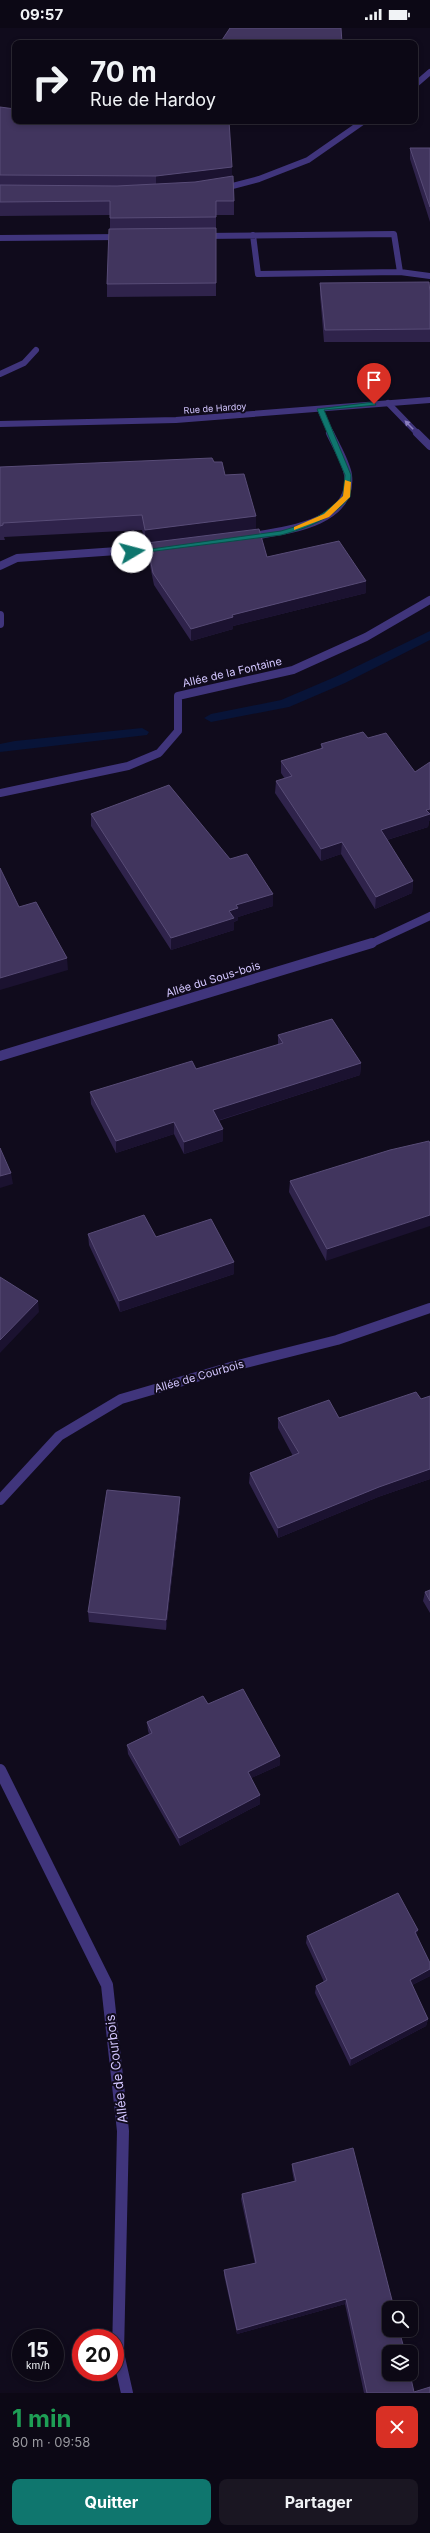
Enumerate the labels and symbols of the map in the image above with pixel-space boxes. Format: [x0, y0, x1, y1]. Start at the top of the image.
pin [357, 363, 391, 404]
street label: Rue de Hardoy [183, 400, 247, 416]
one-way arrow [404, 420, 414, 430]
position arrow [111, 531, 153, 573]
street label: Allée de la Fontaine [181, 654, 283, 690]
street label: Allée du Sous-bois [164, 958, 262, 1000]
street label: Allée de Courbois [153, 1356, 245, 1395]
street label: Allée de Courbois [101, 2014, 131, 2124]
speed limit sign: 20 [72, 2329, 124, 2381]

